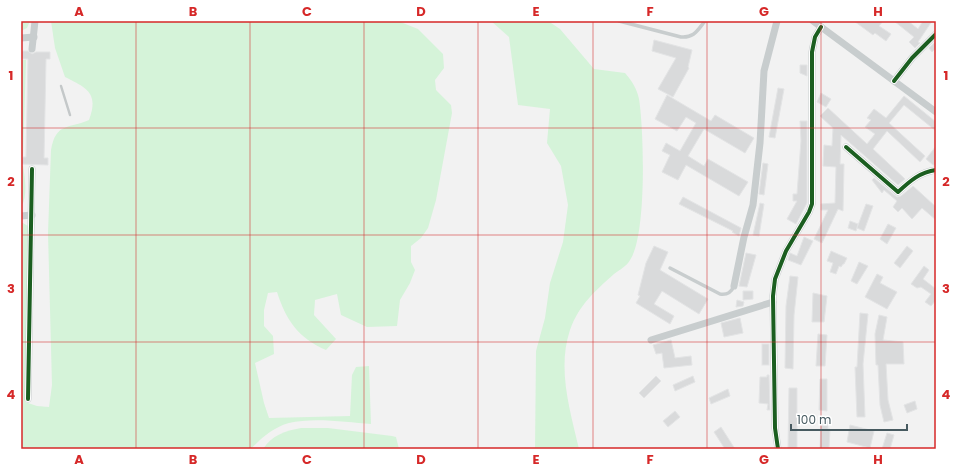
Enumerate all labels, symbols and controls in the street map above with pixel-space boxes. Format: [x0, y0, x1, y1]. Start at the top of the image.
text: A [74, 2, 84, 21]
text: B [189, 2, 198, 21]
text: C [302, 2, 312, 21]
text: D [416, 2, 426, 21]
text: E [532, 2, 540, 21]
text: F [646, 2, 654, 21]
text: G [759, 2, 769, 21]
text: H [873, 2, 883, 21]
text: 1 [9, 66, 13, 85]
text: 1 [944, 66, 948, 85]
text: 2 [7, 172, 15, 191]
text: 2 [942, 172, 950, 191]
text: 3 [7, 279, 15, 298]
text: 3 [942, 279, 950, 298]
text: 4 [7, 385, 16, 404]
text: 4 [942, 385, 951, 404]
scale bar [791, 406, 907, 432]
text: 100 m [797, 411, 831, 428]
text: A [74, 450, 84, 469]
text: B [189, 450, 198, 469]
text: C [302, 450, 312, 469]
text: D [416, 450, 426, 469]
text: E [532, 450, 540, 469]
text: F [646, 450, 654, 469]
text: G [759, 450, 769, 469]
text: H [873, 450, 883, 469]

